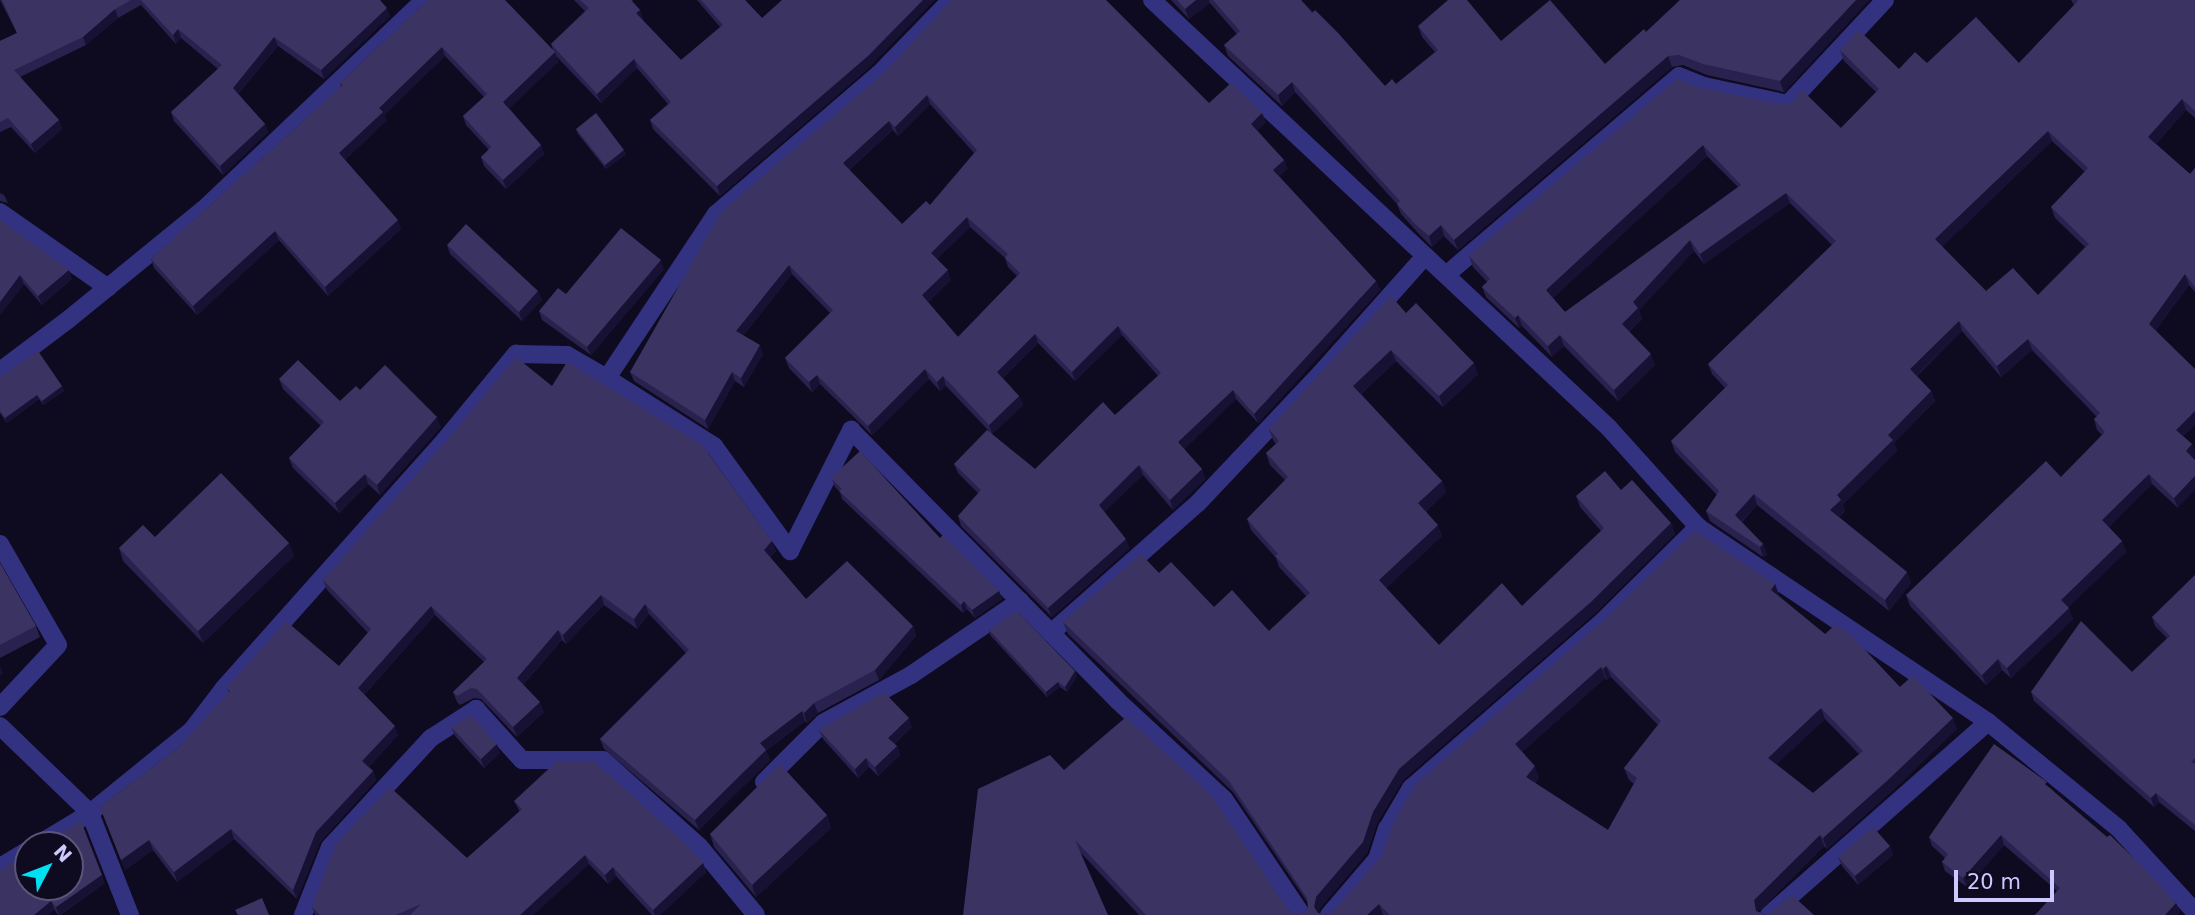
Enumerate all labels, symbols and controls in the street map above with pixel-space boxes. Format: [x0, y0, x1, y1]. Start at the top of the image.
north arrow [14, 831, 84, 901]
text: N [50, 840, 77, 867]
scale bar [1957, 856, 2057, 900]
text: 20 m [1967, 870, 2021, 894]

